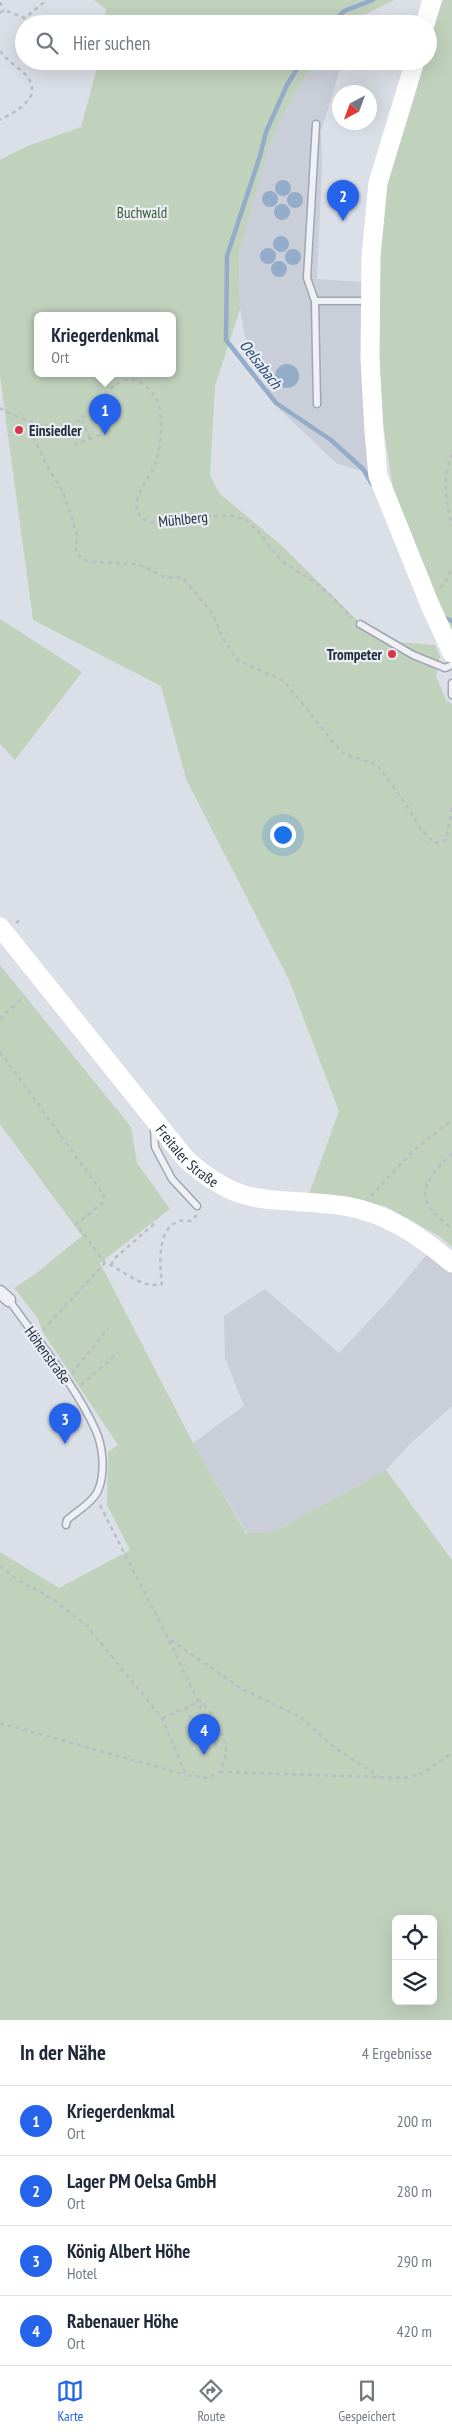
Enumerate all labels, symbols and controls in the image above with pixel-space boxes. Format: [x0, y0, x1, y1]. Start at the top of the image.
search box [15, 15, 437, 70]
icon: search [33, 29, 61, 57]
text: Hier suchen [73, 31, 150, 55]
north arrow [332, 85, 377, 130]
pin: 2 [327, 180, 359, 221]
park label: Buchwald [117, 203, 167, 222]
popup [34, 312, 176, 377]
text: Kriegerdenkmal [51, 323, 159, 347]
water label: Oelsabach [236, 335, 287, 393]
text: Ort [51, 347, 69, 367]
pin: 1 [89, 394, 121, 435]
place label: Einsiedler [29, 421, 82, 440]
marker: Einsiedler [13, 424, 25, 436]
street label: Mühlberg [157, 507, 209, 531]
place label: Trompeter [327, 645, 383, 664]
marker: Trompeter [386, 648, 398, 660]
your location [270, 822, 296, 848]
street label: Freitaler Straße [152, 1120, 222, 1191]
street label: Höhenstraße [21, 1322, 75, 1388]
pin: 3 [49, 1403, 81, 1444]
pin: 4 [188, 1714, 220, 1755]
map controls [392, 1915, 437, 2005]
button: locate [392, 1915, 437, 1960]
button: layers [392, 1960, 437, 2005]
text: In der Nähe [20, 2039, 106, 2066]
text: 4 Ergebnisse [362, 2043, 432, 2063]
text: Kriegerdenkmal [67, 2099, 175, 2123]
text: 1 [32, 2111, 40, 2131]
text: 200 m [397, 2111, 432, 2131]
text: Ort [67, 2123, 85, 2143]
text: Lager PM Oelsa GmbH [67, 2169, 216, 2193]
text: 2 [32, 2181, 40, 2201]
text: 280 m [397, 2181, 432, 2201]
text: Ort [67, 2193, 85, 2213]
text: König Albert Höhe [67, 2239, 190, 2263]
text: 3 [32, 2251, 40, 2271]
text: 290 m [397, 2251, 432, 2271]
text: Hotel [67, 2263, 97, 2283]
text: Rabenauer Höhe [67, 2309, 179, 2333]
text: 4 [32, 2321, 40, 2341]
text: 420 m [397, 2321, 432, 2341]
text: Ort [67, 2333, 85, 2353]
tab: Karte [56, 2377, 84, 2425]
tab: Route [197, 2377, 225, 2425]
tab: Gespeichert [338, 2377, 396, 2425]

